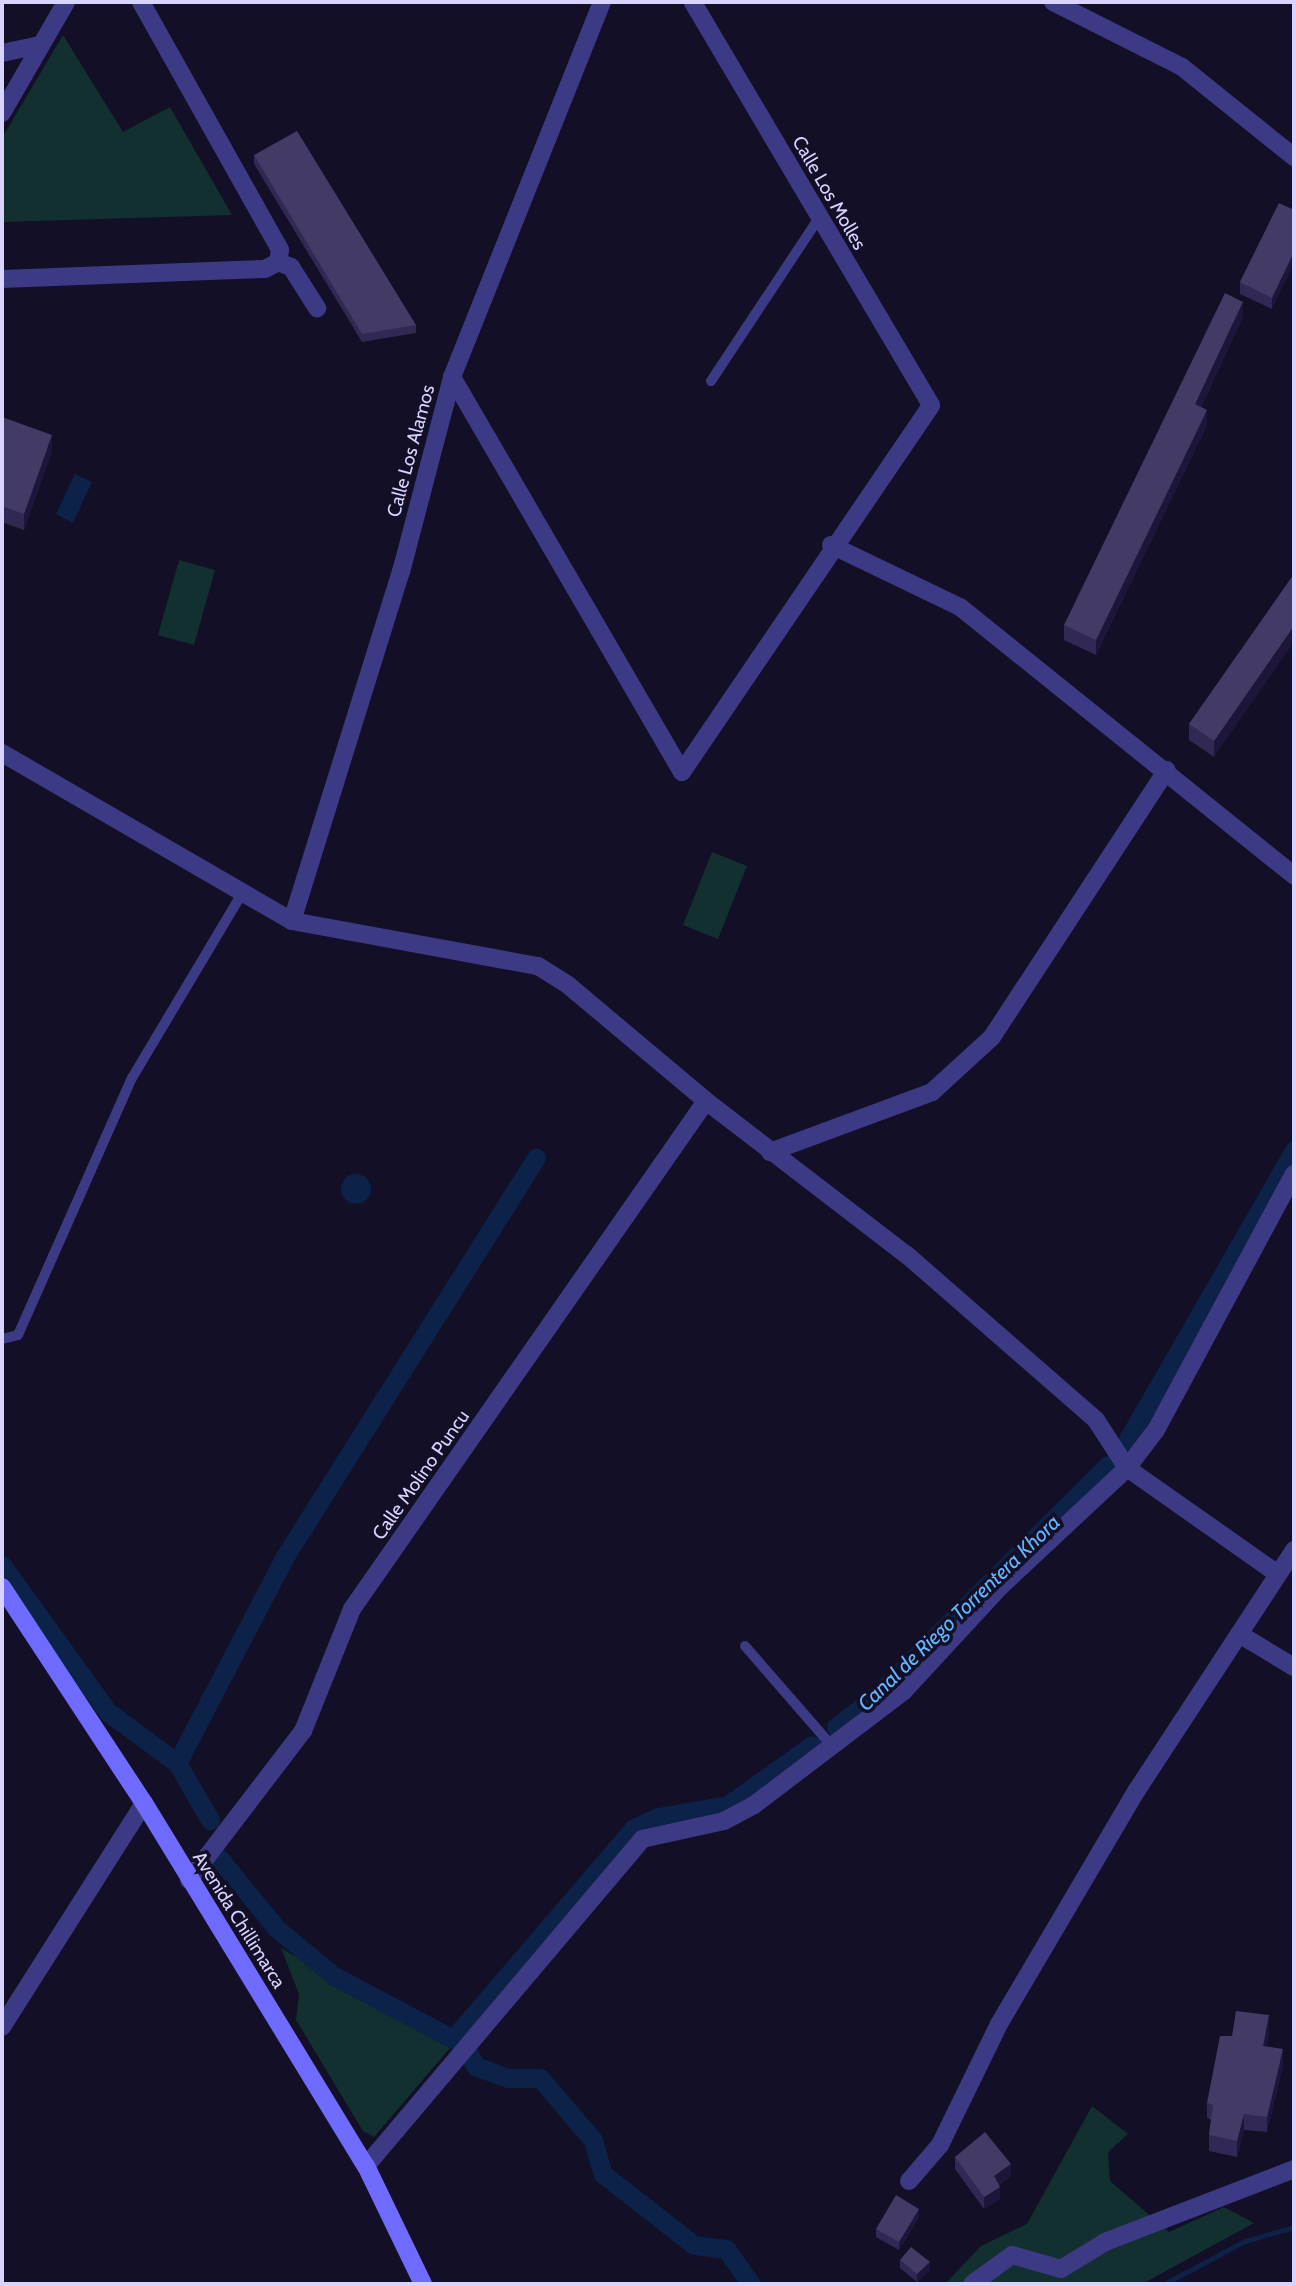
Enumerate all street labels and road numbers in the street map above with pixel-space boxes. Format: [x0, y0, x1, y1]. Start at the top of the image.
street label: Calle Los Molles [787, 132, 871, 254]
street label: Calle Los Alamos [382, 382, 440, 520]
street label: Calle Molino Puncu [368, 1406, 474, 1544]
street label: Avenida Chillimarca [188, 1847, 290, 1993]

